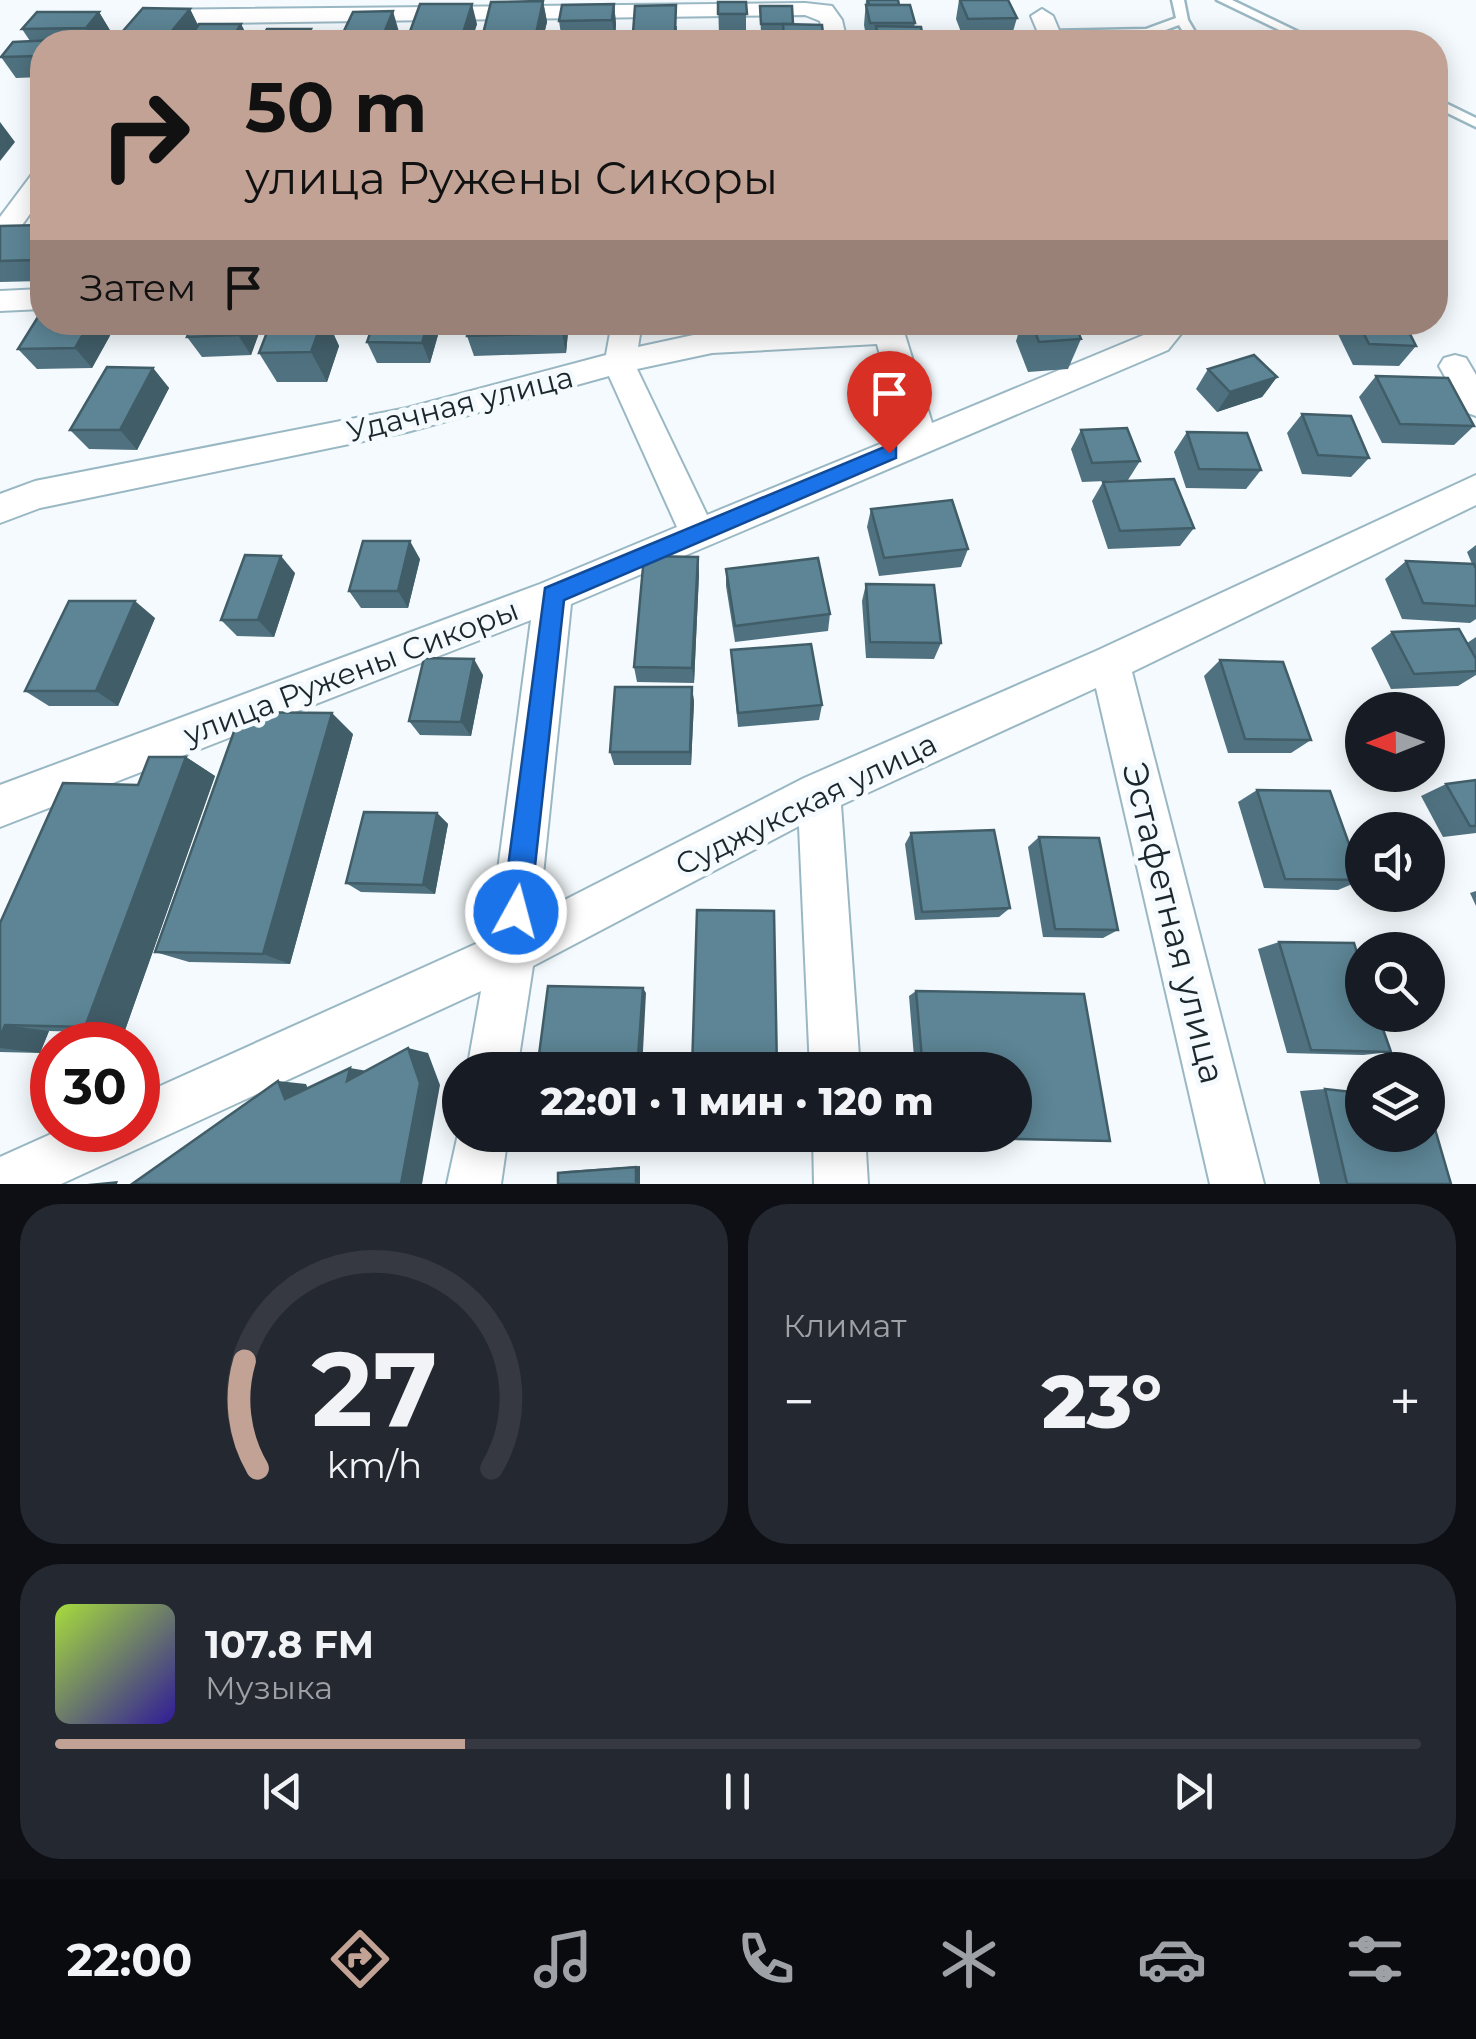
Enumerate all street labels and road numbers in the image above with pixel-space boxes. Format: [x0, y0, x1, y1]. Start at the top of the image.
street label: Удачная улица [343, 358, 577, 450]
street label: улица Ружены Сикоры [178, 591, 524, 753]
street label: Суджукская улица [669, 725, 943, 883]
street label: Эстафетная улица [1113, 758, 1235, 1088]

